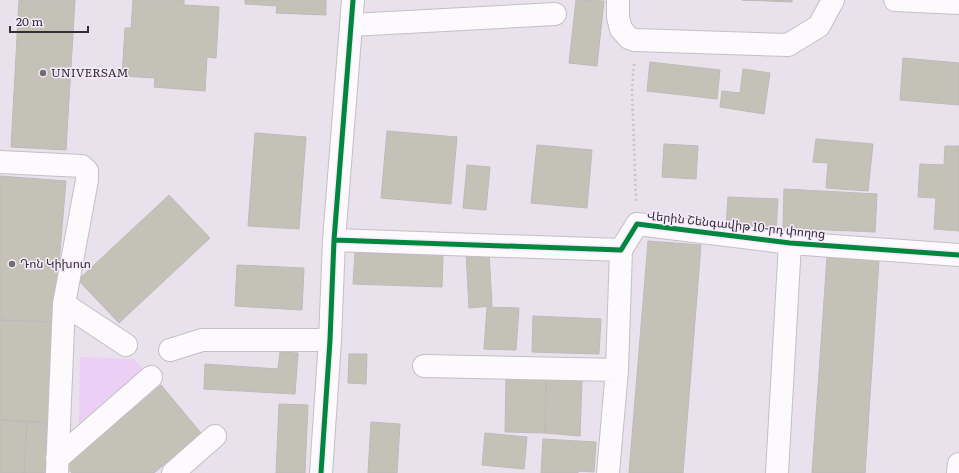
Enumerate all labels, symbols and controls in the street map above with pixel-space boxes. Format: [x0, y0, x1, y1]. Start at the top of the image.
scale bar [10, 8, 88, 34]
text: 20 m [16, 12, 43, 30]
place label: UNIVERSAM [51, 63, 129, 81]
marker: UNIVERSAM [38, 68, 48, 78]
street label: Վերին Շենգավիթ 10-րդ փողոց [646, 206, 826, 242]
place label: Դոն Կիխոտ [20, 254, 91, 272]
marker: Դոն Կիխոտ [7, 259, 17, 269]

